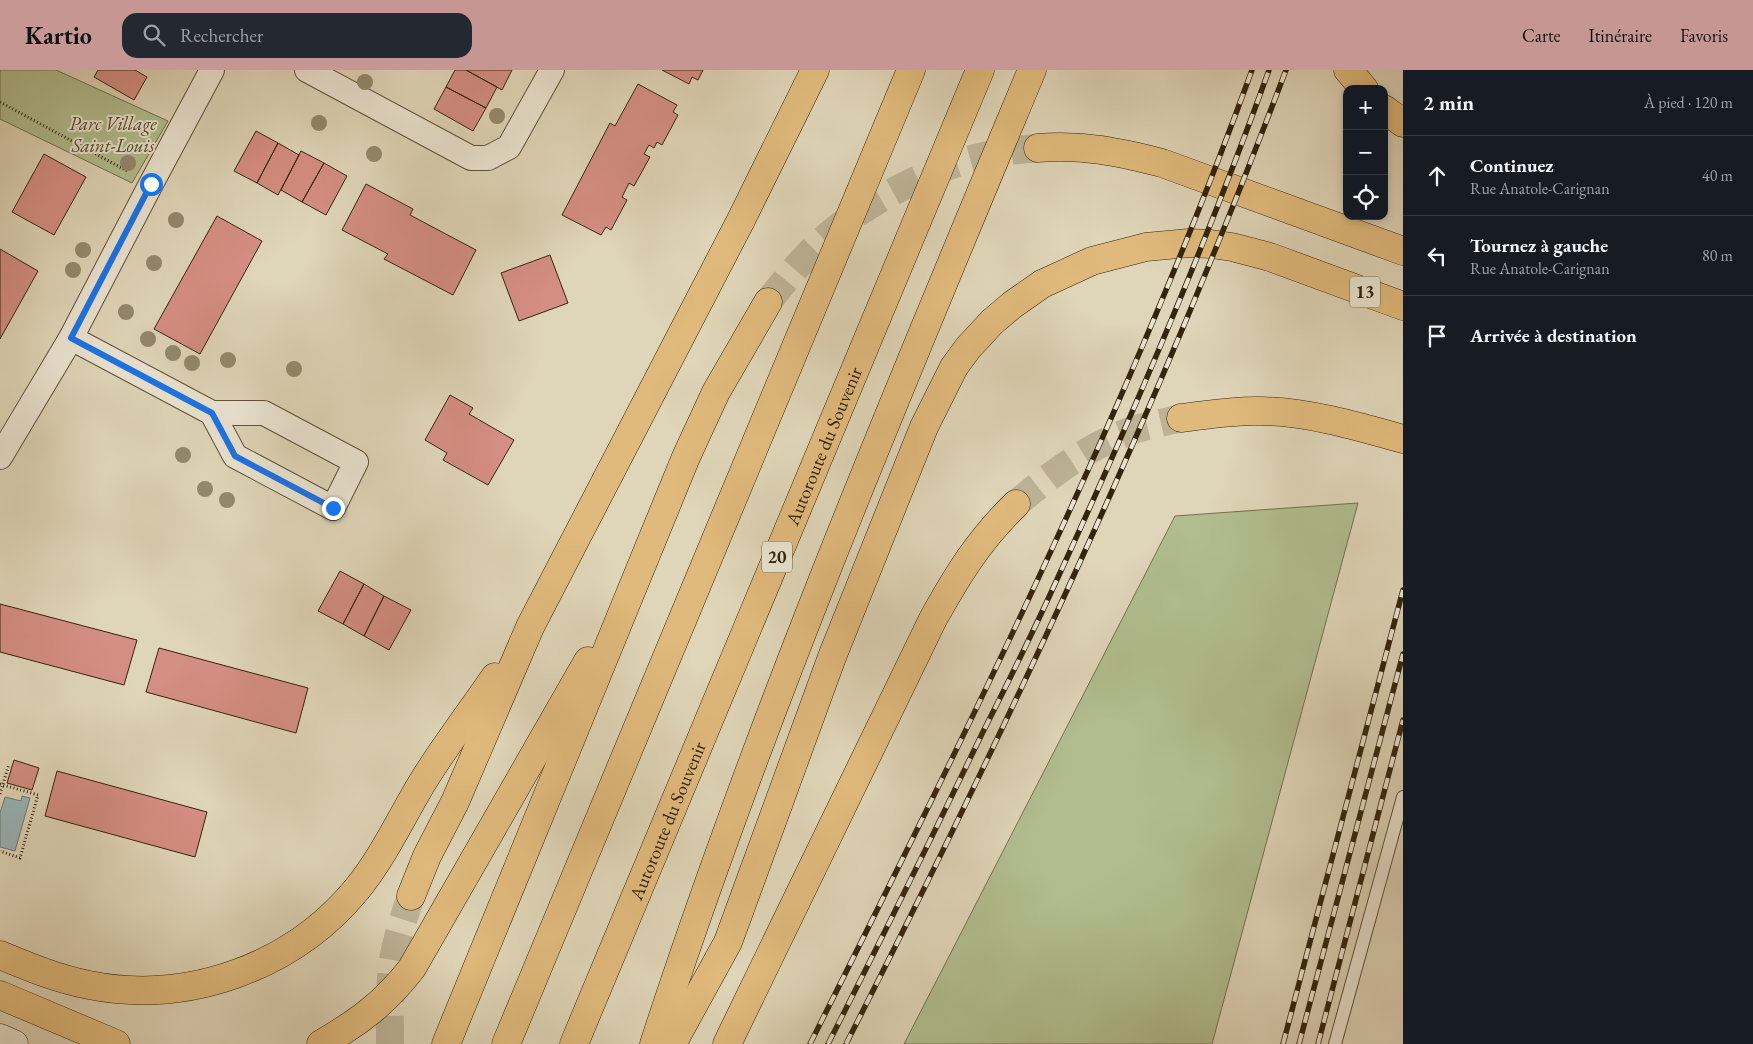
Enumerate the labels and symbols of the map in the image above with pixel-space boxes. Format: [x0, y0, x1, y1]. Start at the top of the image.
park label: Parc Village Saint-Louis [69, 111, 157, 158]
route start [140, 173, 163, 196]
road number: 13 [1350, 276, 1380, 308]
street label: Autoroute du Souvenir [779, 362, 868, 530]
route end [322, 497, 345, 520]
road number: 20 [762, 542, 792, 572]
street label: Autoroute du Souvenir [623, 737, 712, 905]

